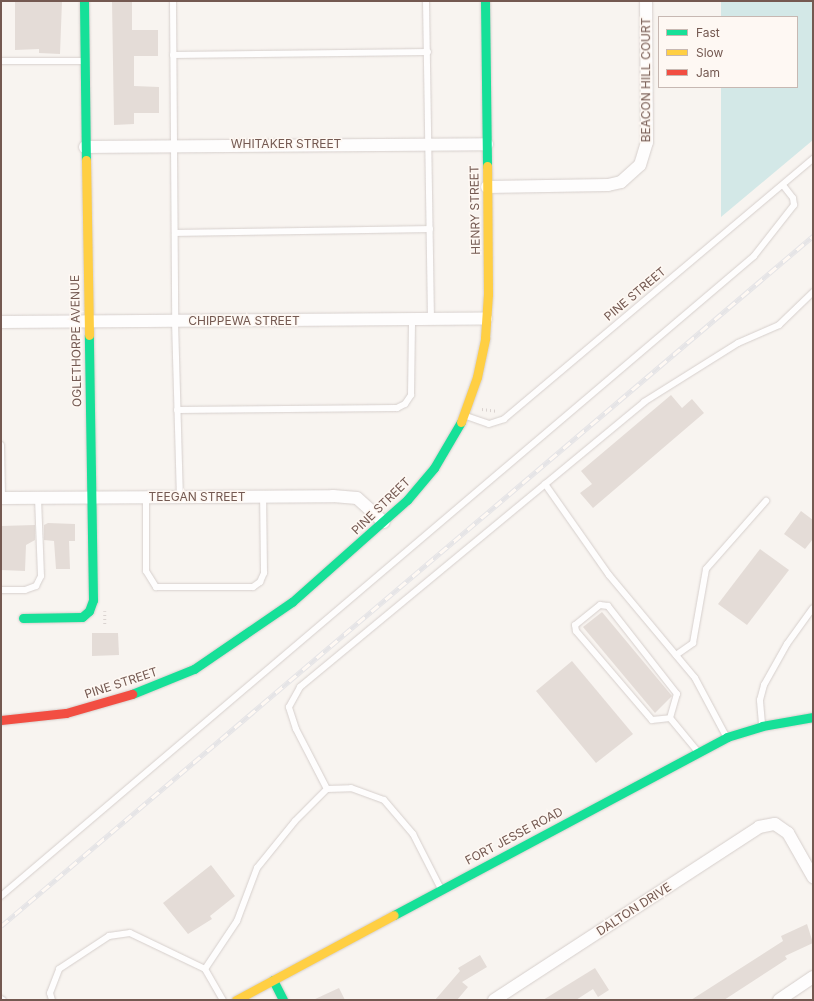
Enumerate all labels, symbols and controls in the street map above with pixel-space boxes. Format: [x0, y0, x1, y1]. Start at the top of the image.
legend [658, 16, 798, 88]
street label: BEACON HILL COURT [639, 18, 653, 142]
text: Fast [696, 25, 720, 40]
text: Slow [696, 45, 723, 60]
text: Jam [696, 65, 720, 80]
street label: WHITAKER STREET [231, 137, 341, 151]
street label: HENRY STREET [467, 165, 483, 255]
street label: PINE STREET [601, 264, 669, 324]
street label: OGLETHORPE AVENUE [68, 275, 84, 407]
street label: CHIPPEWA STREET [188, 314, 300, 328]
street label: PINE STREET [349, 474, 413, 538]
street label: TEEGAN STREET [149, 490, 245, 504]
street label: PINE STREET [83, 664, 159, 702]
street label: FORT JESSE ROAD [463, 804, 565, 868]
street label: DALTON DRIVE [594, 879, 674, 939]

